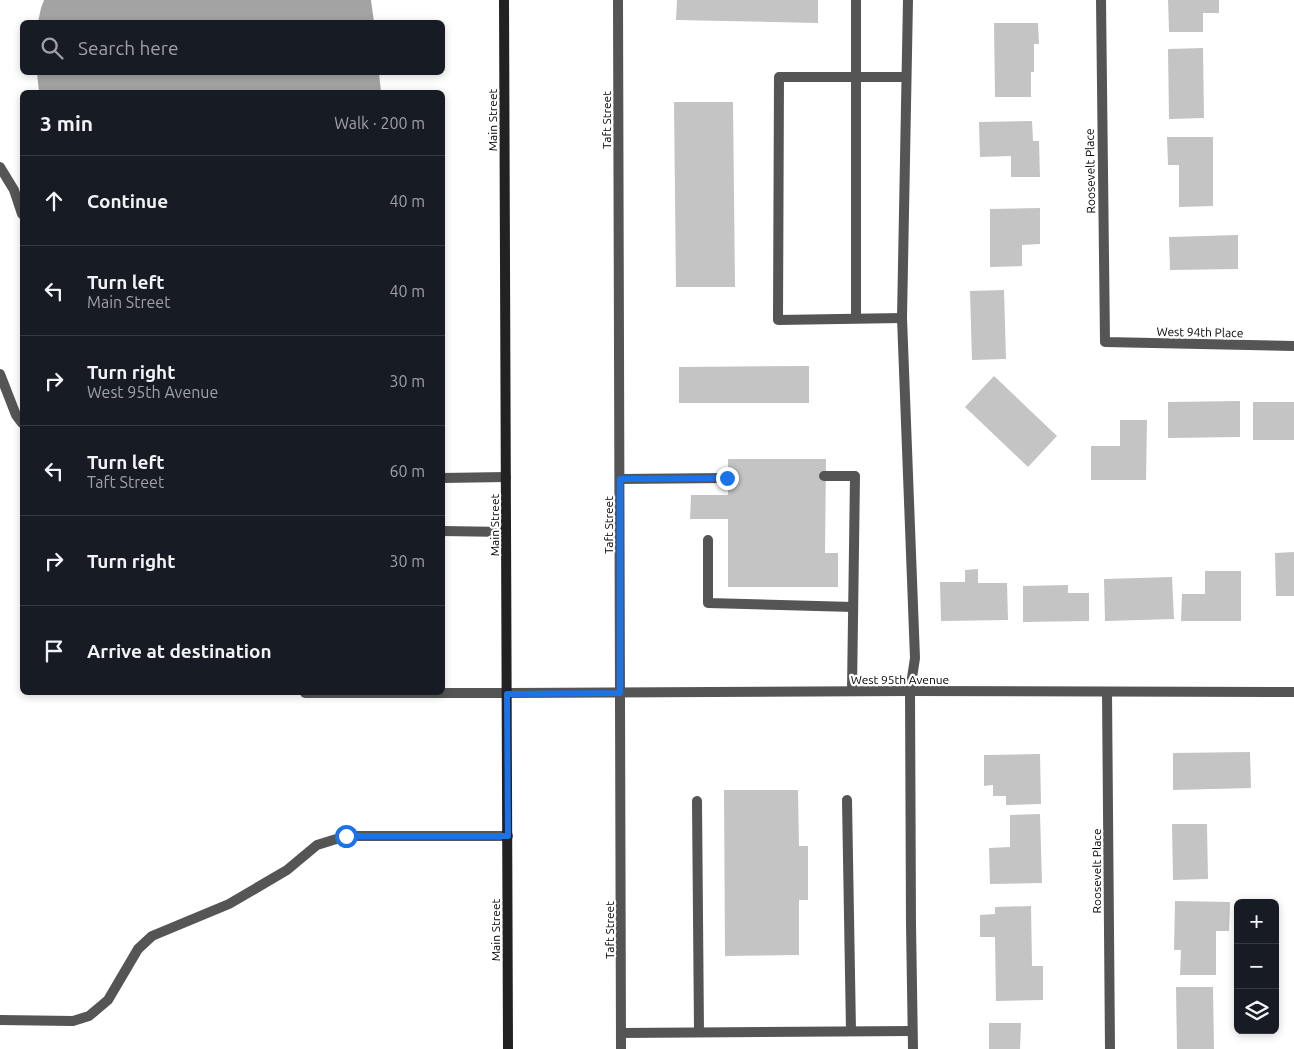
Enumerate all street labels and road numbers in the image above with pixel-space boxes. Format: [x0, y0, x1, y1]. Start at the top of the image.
street label: Main Street [486, 88, 499, 151]
street label: Taft Street [600, 91, 613, 149]
street label: Roosevelt Place [1083, 128, 1097, 214]
street label: West 94th Place [1157, 325, 1243, 339]
street label: Main Street [488, 493, 501, 556]
street label: Taft Street [602, 496, 615, 554]
street label: West 95th Avenue [851, 673, 949, 686]
street label: Roosevelt Place [1090, 828, 1103, 914]
street label: Main Street [489, 898, 502, 961]
street label: Taft Street [603, 901, 616, 959]

